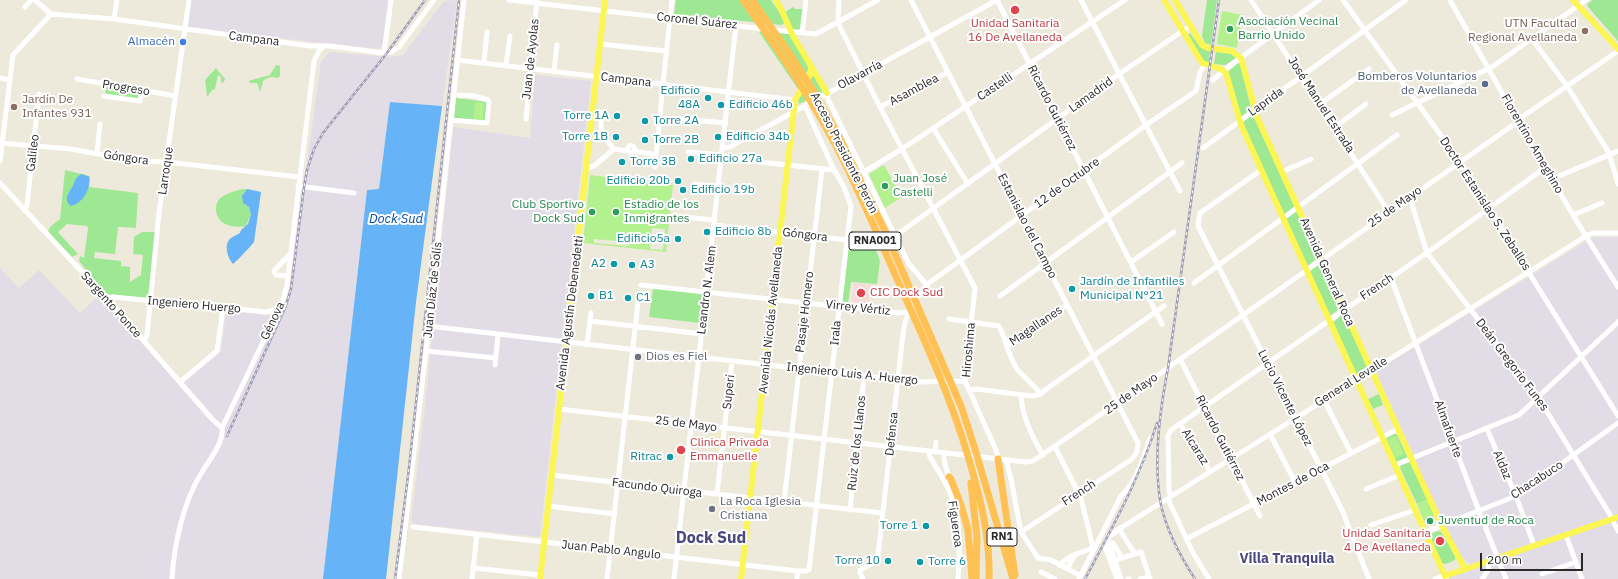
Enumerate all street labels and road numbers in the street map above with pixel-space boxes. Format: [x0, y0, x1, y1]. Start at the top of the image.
street label: Coronel Suárez [656, 10, 738, 32]
street label: Juan de Ayolas [520, 18, 542, 100]
street label: Campana [228, 29, 280, 49]
street label: José Manuel Estrada [1285, 54, 1357, 156]
street label: Olavarría [835, 57, 885, 93]
street label: Ricardo Gutiérrez [1024, 63, 1080, 153]
street label: Campana [600, 70, 652, 90]
street label: Castelli [974, 70, 1016, 104]
street label: Asamblea [887, 71, 941, 109]
street label: Lamadrid [1066, 74, 1116, 116]
street label: Progreso [101, 77, 151, 99]
street label: Laprida [1246, 84, 1286, 120]
street label: Acceso Presidente Perón [807, 90, 881, 216]
street label: Florentino Ameghino [1498, 92, 1566, 196]
street label: Galileo [24, 133, 42, 173]
street label: Doctor Estanislao S. Zeballos [1436, 135, 1534, 273]
street label: Larroque [156, 146, 176, 196]
street label: Góngora [102, 148, 150, 168]
street label: 12 de Octubre [1032, 155, 1102, 211]
street label: Estanislao del Campo [994, 171, 1060, 281]
street label: 25 de Mayo [1365, 183, 1425, 231]
street label: Avenida General Roca [1296, 215, 1358, 329]
street label: Góngora [781, 225, 829, 245]
road number: RNA001 [849, 232, 901, 250]
street label: Avenida Agustín Debenedetti [553, 235, 587, 391]
street label: Juan Díaz de Solís [421, 241, 445, 339]
street label: Leandro N. Alem [694, 245, 720, 335]
street label: Avenida Nicolás Avellaneda [756, 246, 786, 394]
street label: Sargento Ponce [78, 269, 144, 341]
street label: Pasaje Homero [793, 271, 817, 353]
street label: French [1358, 271, 1396, 303]
street label: Ingeniero Huergo [147, 294, 241, 316]
street label: Virrey Vértiz [825, 297, 891, 319]
street label: Génova [258, 300, 288, 342]
street label: Magallanes [1007, 303, 1065, 349]
street label: Deán Gregorio Funes [1472, 316, 1552, 414]
street label: Irala [828, 320, 844, 346]
street label: Hiroshima [959, 322, 979, 378]
street label: Lucio Vicente López [1254, 347, 1316, 449]
street label: General Levalle [1312, 354, 1390, 410]
street label: Ingeniero Luis A. Huergo [786, 360, 918, 388]
street label: 25 de Mayo [1101, 370, 1161, 418]
street label: Superí [720, 374, 738, 410]
street label: Ricardo Gutiérrez [1192, 393, 1248, 483]
street label: Ruiz de los Llanos [845, 395, 869, 491]
street label: Almafuerte [1431, 398, 1465, 460]
street label: Defensa [883, 411, 901, 457]
street label: 25 de Mayo [654, 413, 718, 435]
street label: Alcaraz [1178, 426, 1212, 468]
street label: Aldaz [1490, 448, 1514, 482]
street label: Chacabuco [1508, 458, 1566, 502]
street label: Montes de Oca [1254, 459, 1332, 509]
street label: Facundo Quiroga [611, 475, 703, 501]
street label: French [1060, 477, 1098, 509]
street label: Figueroa [945, 500, 965, 548]
road number: RN1 [987, 528, 1017, 546]
street label: Juan Pablo Angulo [561, 538, 661, 562]

